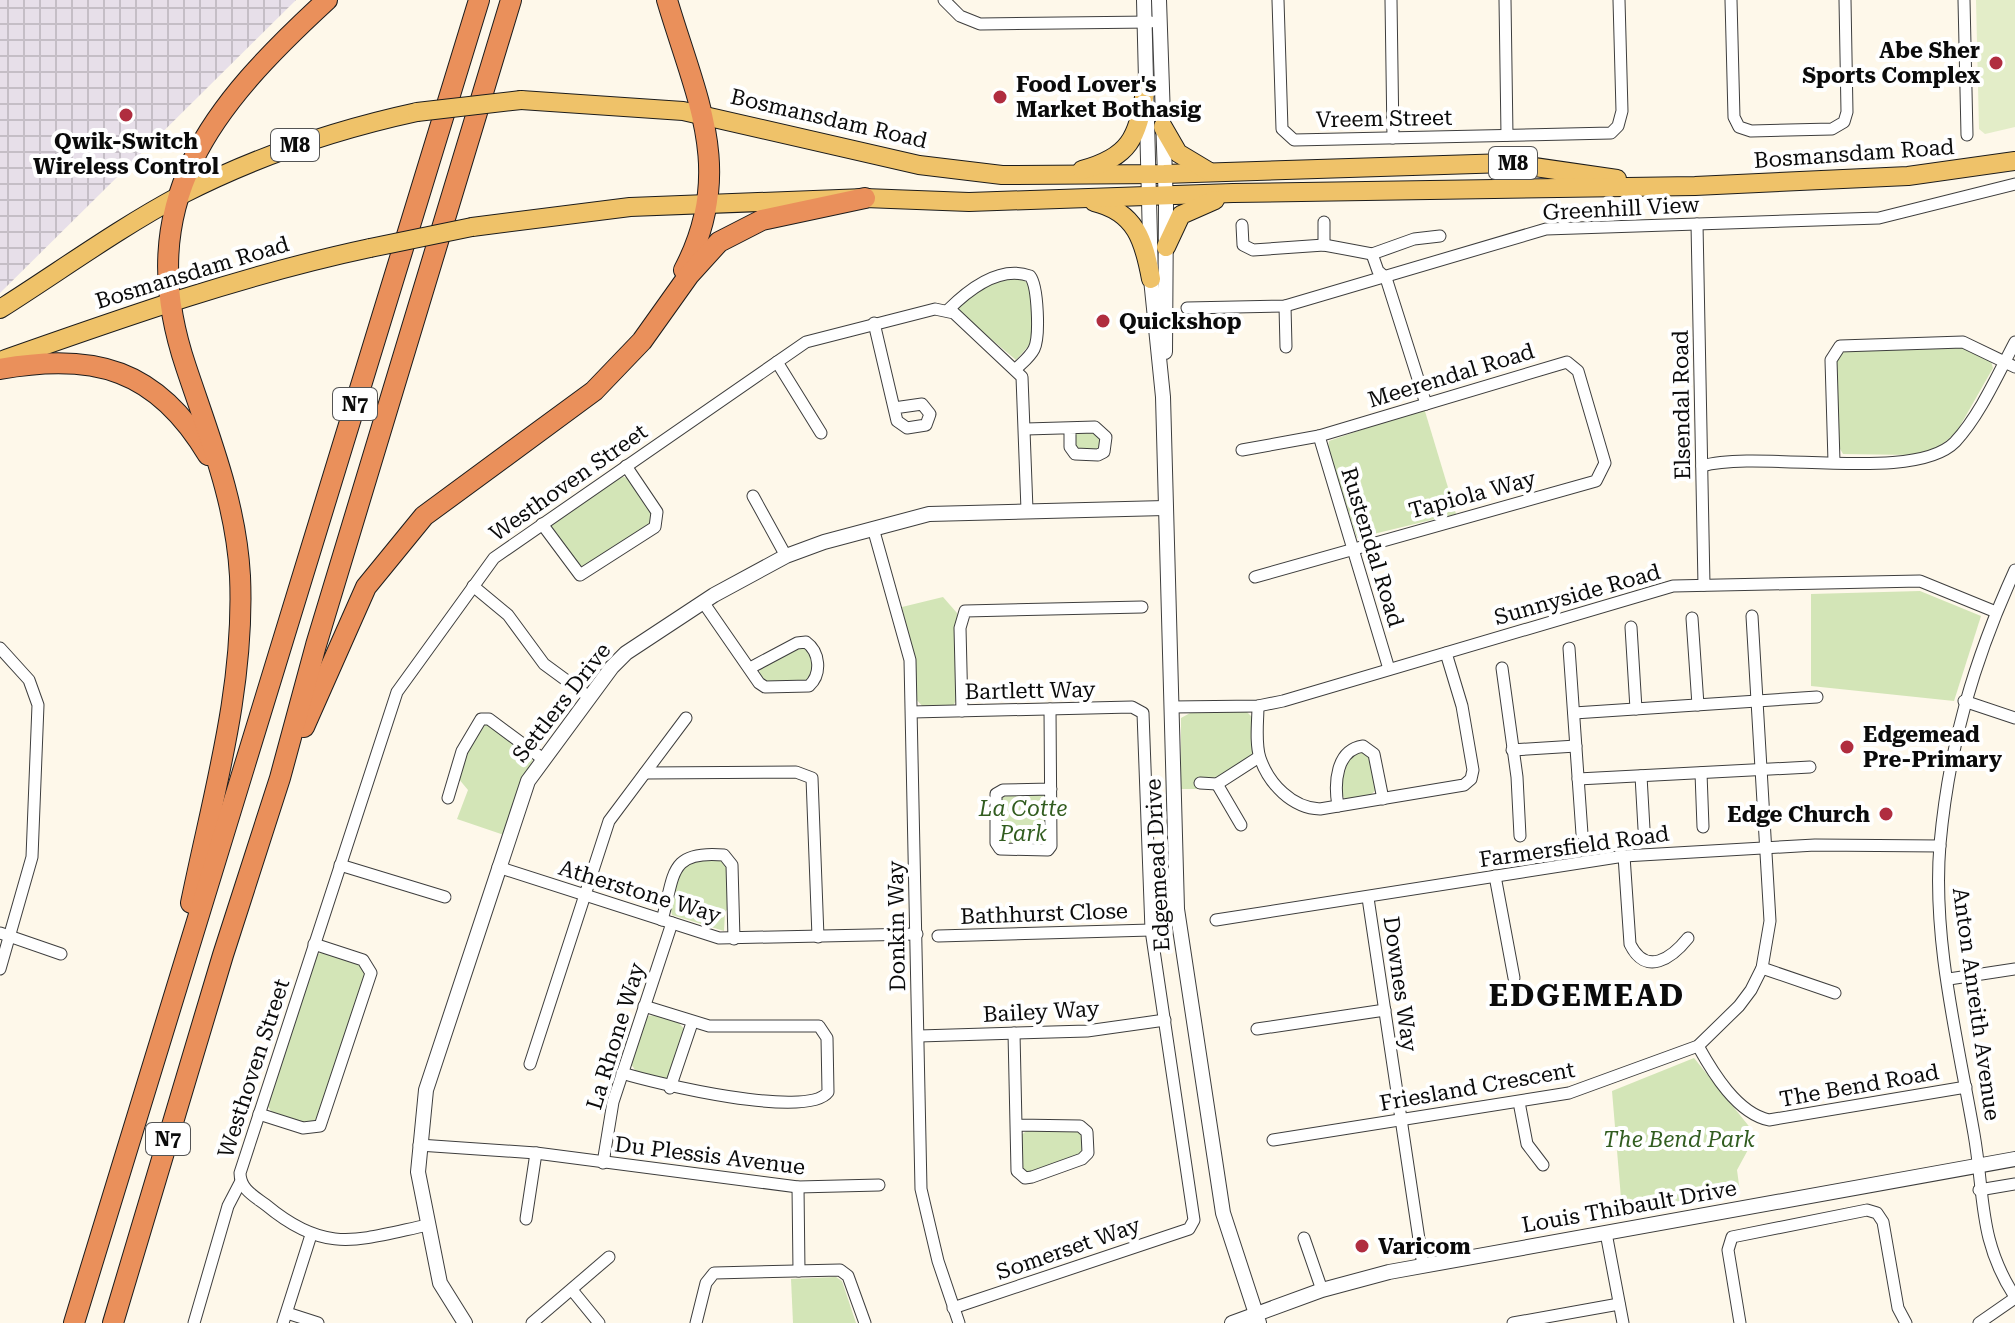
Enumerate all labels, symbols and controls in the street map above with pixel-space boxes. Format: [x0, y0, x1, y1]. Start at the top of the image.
place label: Abe Sher Sports Complex [1802, 38, 1980, 88]
marker: Abe Sher Sports Complex [1987, 54, 2005, 72]
place label: Food Lover's Market Bothasig [1016, 72, 1202, 122]
street label: Bosmansdam Road [728, 84, 930, 153]
marker: Food Lover's Market Bothasig [991, 88, 1009, 106]
street label: Vreem Street [1316, 105, 1452, 132]
marker: Qwik-Switch Wireless Control [117, 106, 135, 124]
place label: Qwik-Switch Wireless Control [33, 129, 219, 179]
road number: M8 [271, 129, 319, 161]
street label: Bosmansdam Road [1753, 134, 1955, 173]
road number: M8 [1489, 147, 1537, 179]
street label: Greenhill View [1542, 192, 1701, 225]
street label: Bosmansdam Road [92, 231, 292, 314]
place label: Quickshop [1119, 309, 1242, 334]
marker: Quickshop [1094, 312, 1112, 330]
street label: Elsendal Road [1668, 330, 1695, 480]
street label: Meerendal Road [1365, 338, 1537, 413]
road number: N7 [333, 388, 377, 420]
street label: Westhoven Street [485, 419, 652, 546]
street label: Rustendal Road [1336, 464, 1409, 630]
street label: Tapiola Way [1406, 466, 1538, 523]
street label: Sunnyside Road [1491, 559, 1663, 630]
street label: Settlers Drive [507, 638, 616, 767]
street label: Bartlett Way [964, 677, 1096, 704]
place label: Edgemead Pre-Primary [1863, 722, 2003, 772]
marker: Edgemead Pre-Primary [1838, 738, 1856, 756]
street label: Edgemead Drive [1140, 778, 1175, 952]
park label: La Cotte Park [978, 796, 1067, 846]
place label: Edge Church [1727, 802, 1870, 827]
marker: Edge Church [1877, 805, 1895, 823]
street label: Farmersfield Road [1477, 821, 1671, 872]
street label: Atherstone Way [556, 855, 724, 928]
street label: Donkin Way [883, 860, 910, 992]
street label: Anton Anreith Avenue [1948, 886, 2005, 1122]
street label: Bathhurst Close [960, 898, 1128, 929]
street label: Downes Way [1379, 915, 1422, 1053]
street label: La Rhone Way [581, 960, 650, 1112]
street label: Westhoven Street [213, 976, 294, 1161]
district label: EDGEMEAD [1489, 978, 1685, 1013]
street label: Bailey Way [982, 996, 1100, 1027]
street label: Friesland Crescent [1377, 1057, 1577, 1116]
street label: The Bend Road [1777, 1059, 1941, 1112]
road number: N7 [146, 1123, 190, 1155]
park label: The Bend Park [1603, 1127, 1755, 1152]
street label: Du Plessis Avenue [613, 1131, 807, 1180]
street label: Louis Thibault Drive [1520, 1175, 1738, 1238]
street label: Somerset Way [993, 1212, 1143, 1285]
place label: Varicom [1378, 1234, 1471, 1259]
marker: Varicom [1353, 1237, 1371, 1255]

